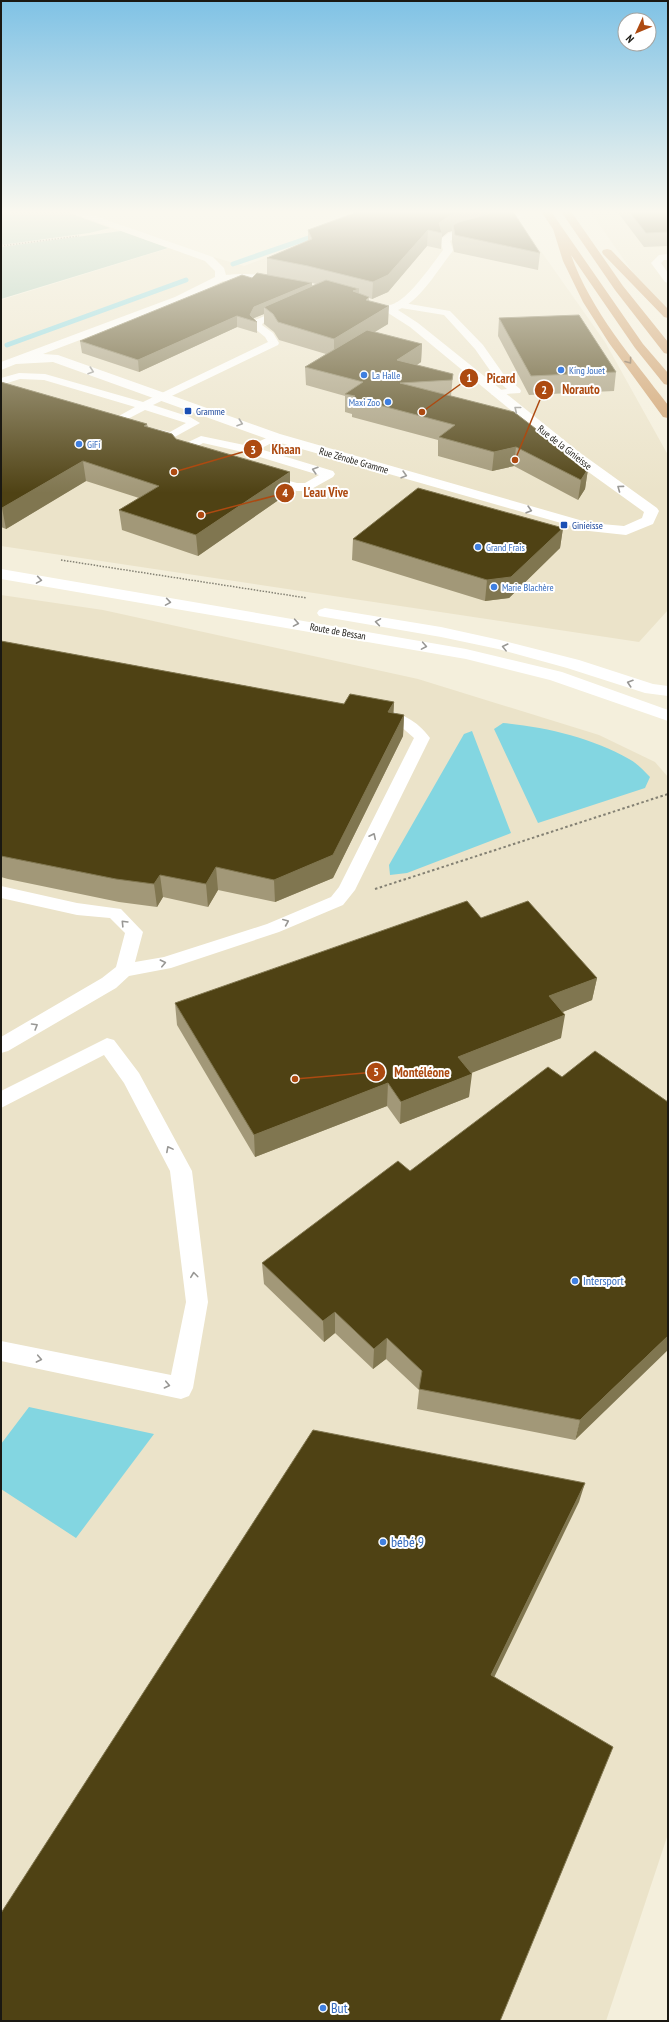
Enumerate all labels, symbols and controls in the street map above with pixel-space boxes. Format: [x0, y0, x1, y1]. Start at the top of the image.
north arrow [617, 12, 657, 52]
text: N [623, 32, 637, 46]
one-way arrow [624, 357, 632, 364]
place label: King Jouet [569, 364, 605, 377]
marker: King Jouet [556, 365, 566, 375]
one-way arrow [87, 366, 94, 375]
callout: Picard [459, 366, 523, 391]
place label: La Halle [372, 369, 400, 382]
marker: La Halle [359, 370, 369, 380]
text: 1 [466, 370, 472, 385]
text: Picard [487, 370, 516, 387]
callout: Norauto [534, 377, 608, 402]
text: Norauto [562, 381, 600, 398]
text: 2 [541, 382, 547, 397]
place label: Maxi Zoo [349, 396, 380, 409]
marker: Maxi Zoo [383, 397, 393, 407]
place label: Gramme [196, 405, 225, 418]
marker: Gramme [183, 406, 193, 416]
one-way arrow [515, 407, 522, 414]
one-way arrow [236, 419, 243, 427]
street label: Rue de la Ginieisse [535, 422, 594, 473]
callout: Khaan [243, 437, 308, 462]
place label: GiFi [87, 438, 100, 451]
marker: GiFi [74, 439, 84, 449]
text: Khaan [271, 441, 301, 458]
text: 3 [250, 442, 256, 457]
street label: Rue Zénobe Gramme [318, 444, 390, 477]
one-way arrow [312, 466, 319, 475]
one-way arrow [400, 470, 407, 479]
callout: L'eau Vive [275, 480, 356, 505]
text: L'eau Vive [304, 484, 349, 501]
text: 4 [282, 485, 288, 500]
one-way arrow [618, 486, 625, 493]
one-way arrow [526, 505, 533, 514]
place label: Ginieisse [572, 519, 603, 532]
marker: Ginieisse [559, 520, 569, 530]
place label: Grand Frais [486, 541, 526, 554]
marker: Grand Frais [473, 542, 483, 552]
one-way arrow [36, 576, 43, 584]
place label: Marie Blachère [502, 581, 554, 594]
marker: Marie Blachère [489, 582, 499, 592]
one-way arrow [165, 597, 171, 606]
one-way arrow [375, 618, 381, 627]
one-way arrow [293, 619, 299, 627]
street label: Route de Bessan [309, 620, 367, 643]
one-way arrow [421, 642, 427, 650]
one-way arrow [502, 643, 509, 651]
one-way arrow [627, 679, 634, 687]
one-way arrow [368, 832, 376, 840]
one-way arrow [283, 919, 290, 927]
one-way arrow [121, 920, 129, 928]
one-way arrow [160, 959, 166, 967]
one-way arrow [31, 1024, 38, 1031]
callout: Montéléone [366, 1060, 458, 1085]
text: 5 [373, 1064, 379, 1079]
text: Montéléone [394, 1064, 450, 1081]
one-way arrow [166, 1145, 173, 1153]
one-way arrow [190, 1272, 199, 1278]
place label: Intersport [583, 1273, 625, 1288]
marker: Intersport [570, 1276, 580, 1286]
one-way arrow [36, 1354, 42, 1362]
one-way arrow [163, 1380, 170, 1388]
place label: bébé 9 [391, 1533, 424, 1551]
marker: bébé 9 [378, 1537, 388, 1547]
place label: But [331, 1999, 348, 2017]
marker: But [318, 2003, 328, 2013]

